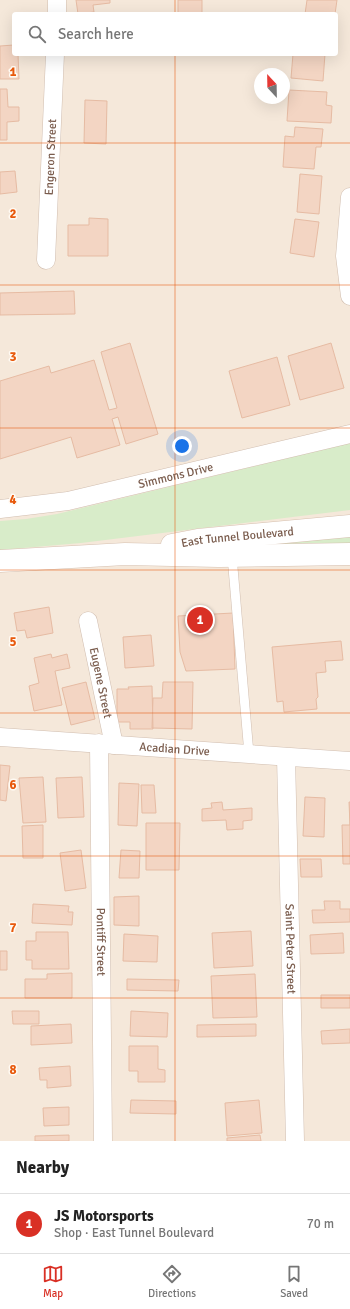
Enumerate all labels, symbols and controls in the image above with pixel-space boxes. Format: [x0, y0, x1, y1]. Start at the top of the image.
search box [12, 12, 338, 56]
icon: search [26, 23, 48, 45]
text: Search here [58, 25, 134, 43]
text: 1 [9, 64, 17, 80]
north arrow [254, 68, 290, 104]
street label: Engeron Street [41, 118, 60, 196]
text: 2 [9, 206, 17, 222]
text: 3 [9, 349, 17, 365]
your location [172, 436, 192, 456]
street label: Simmons Drive [137, 459, 215, 492]
text: 4 [9, 492, 17, 508]
street label: East Tunnel Boulevard [180, 524, 294, 551]
pin: 1 [187, 605, 213, 635]
text: 5 [9, 634, 17, 650]
street label: Eugene Street [86, 646, 116, 719]
street label: Acadian Drive [139, 739, 210, 759]
text: 6 [9, 777, 17, 793]
street label: Saint Peter Street [282, 904, 299, 994]
street label: Pontiff Street [93, 908, 109, 976]
text: 7 [9, 920, 17, 936]
text: 8 [9, 1062, 17, 1078]
text: Nearby [16, 1157, 69, 1178]
text: JS Motorsports [54, 1207, 154, 1225]
text: 1 [25, 1216, 33, 1232]
text: 70 m [307, 1216, 334, 1232]
text: Shop · East Tunnel Boulevard [54, 1225, 214, 1241]
tab: Map [42, 1263, 64, 1300]
tab: Directions [148, 1263, 196, 1300]
tab: Saved [280, 1263, 308, 1300]

